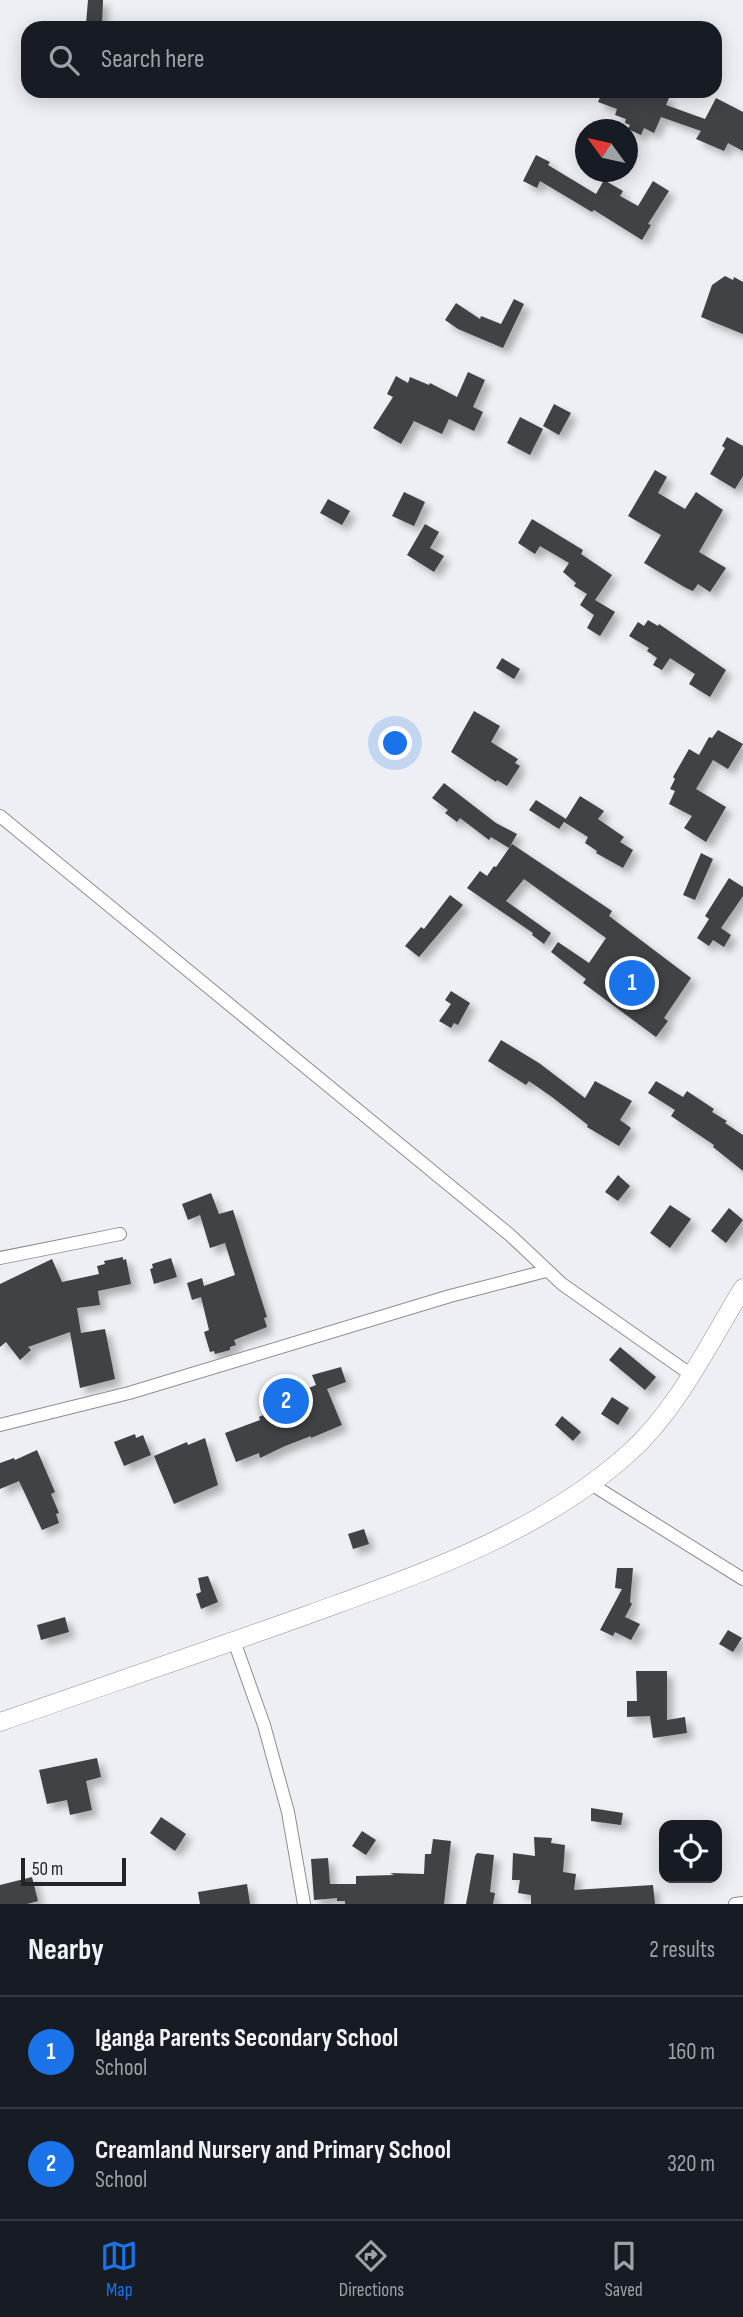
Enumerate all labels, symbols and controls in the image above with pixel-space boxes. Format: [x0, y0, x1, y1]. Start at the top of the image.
search box [21, 21, 722, 98]
icon: search [45, 41, 83, 79]
text: Search here [101, 44, 204, 75]
north arrow [575, 119, 638, 182]
your location [378, 726, 412, 760]
pin: 1 [609, 957, 655, 1009]
pin: 2 [263, 1375, 309, 1427]
map controls [659, 1820, 722, 1883]
button: locate [659, 1820, 722, 1883]
scale bar [21, 1855, 126, 1887]
text: 50 m [32, 1858, 63, 1881]
text: Nearby [28, 1932, 104, 1968]
text: 2 results [649, 1936, 715, 1964]
text: Iganga Parents Secondary School [95, 2023, 398, 2054]
text: 1 [46, 2038, 56, 2066]
text: 160 m [668, 2038, 715, 2066]
text: School [95, 2054, 147, 2082]
text: Creamland Nursery and Primary School [95, 2135, 451, 2166]
text: 2 [46, 2150, 56, 2178]
text: 320 m [667, 2150, 715, 2178]
text: School [95, 2166, 147, 2194]
tab: Map [100, 2237, 138, 2302]
tab: Directions [339, 2237, 404, 2302]
tab: Saved [605, 2237, 643, 2302]

